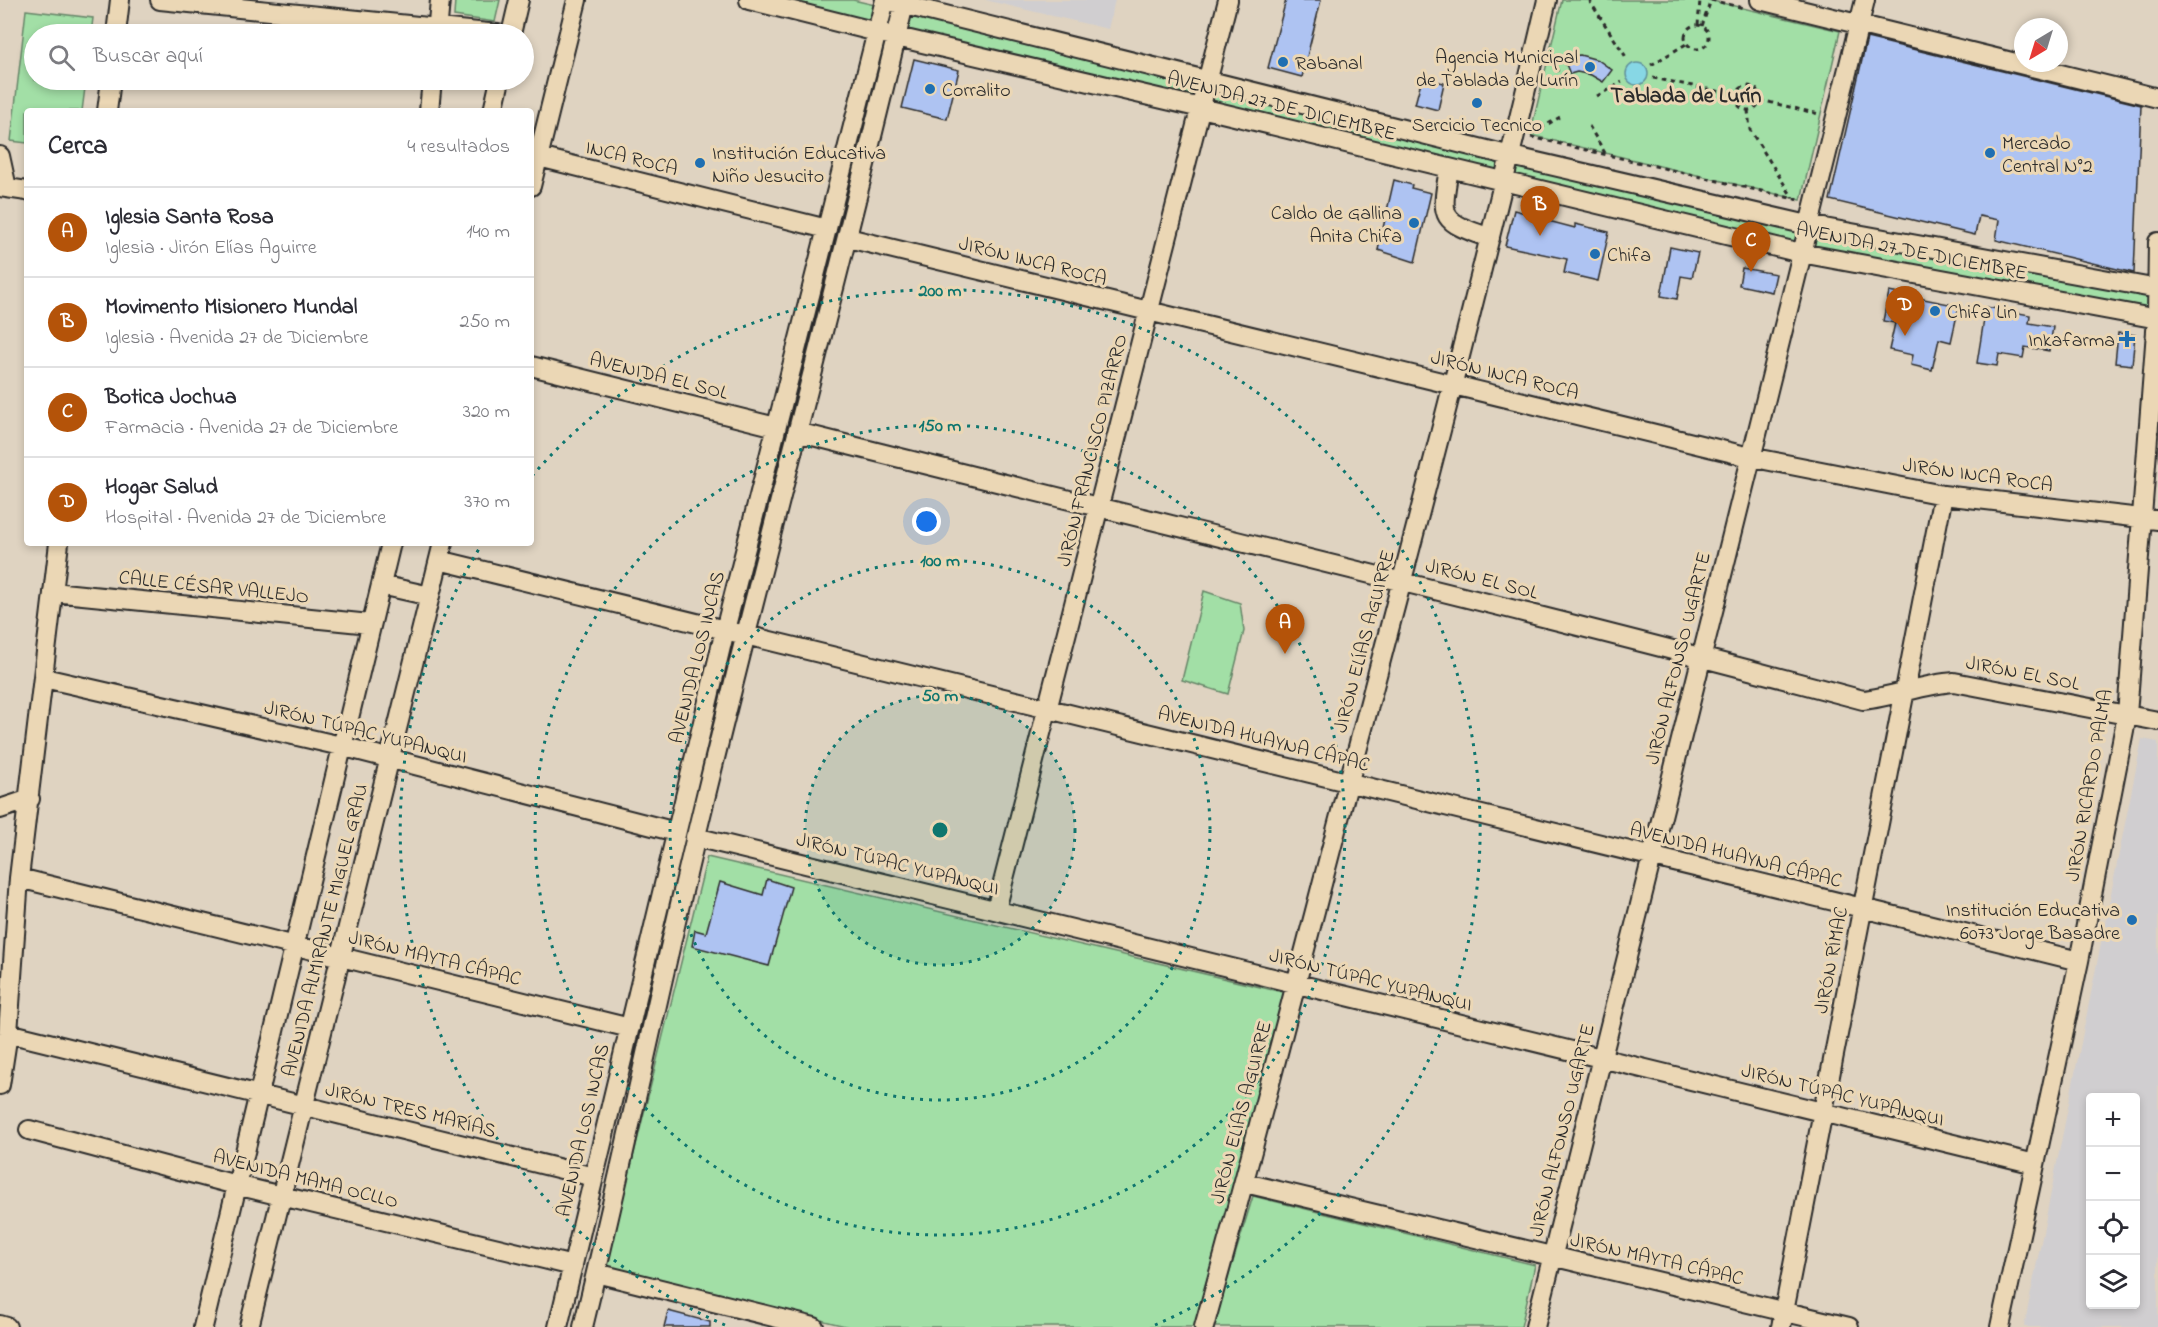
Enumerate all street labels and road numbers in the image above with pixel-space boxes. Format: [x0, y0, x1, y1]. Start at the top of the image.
street label: AVENIDA 27 DE DICIEMBRE [1164, 65, 1399, 150]
street label: INCA ROCA [582, 134, 681, 185]
street label: AVENIDA 27 DE DICIEMBRE [1793, 216, 2030, 289]
street label: JIRÓN INCA ROCA [955, 230, 1109, 295]
street label: JIRÓN FRANCISCO PIZARRO [1051, 331, 1136, 570]
street label: JIRÓN INCA ROCA [1427, 344, 1581, 409]
street label: AVENIDA EL SOL [586, 346, 731, 409]
street label: JIRÓN INCA ROCA [1901, 452, 2055, 501]
street label: JIRÓN ELÍAS AGUIRRE [1327, 547, 1404, 736]
street label: JIRÓN ALFONSO UGARTE [1639, 549, 1720, 768]
street label: JIRÓN EL SOL [1422, 552, 1541, 609]
street label: CALLE CÉSAR VALLEJO [117, 564, 310, 613]
street label: AVENIDA LOS INCAS [663, 568, 734, 747]
street label: JIRÓN EL SOL [1963, 649, 2082, 700]
street label: JIRÓN RICARDO PALMA [2059, 687, 2122, 884]
street label: JIRÓN TÚPAC YUPANQUI [261, 694, 470, 773]
street label: AVENIDA HUAYNA CÁPAC [1154, 700, 1372, 781]
street label: AVENIDA ALMIRANTE MIGUEL GRAU [276, 781, 377, 1080]
street label: AVENIDA HUAYNA CÁPAC [1626, 816, 1844, 897]
street label: JIRÓN TÚPAC YUPANQUI [793, 826, 1002, 905]
street label: JIRÓN RÍMAC [1808, 904, 1857, 1017]
street label: JIRÓN MAYTA CÁPAC [345, 924, 524, 995]
street label: JIRÓN TÚPAC YUPANQUI [1266, 942, 1475, 1021]
street label: JIRÓN ELÍAS AGUIRRE [1204, 1018, 1281, 1207]
street label: JIRÓN ALFONSO UGARTE [1523, 1021, 1604, 1240]
street label: AVENIDA LOS INCAS [550, 1041, 618, 1220]
street label: JIRÓN TÚPAC YUPANQUI [1738, 1057, 1947, 1136]
street label: JIRÓN TRES MARÍAS [322, 1076, 499, 1147]
street label: AVENIDA MAMA OCLLO [210, 1143, 401, 1217]
street label: JIRÓN MAYTA CÁPAC [1567, 1226, 1746, 1294]

